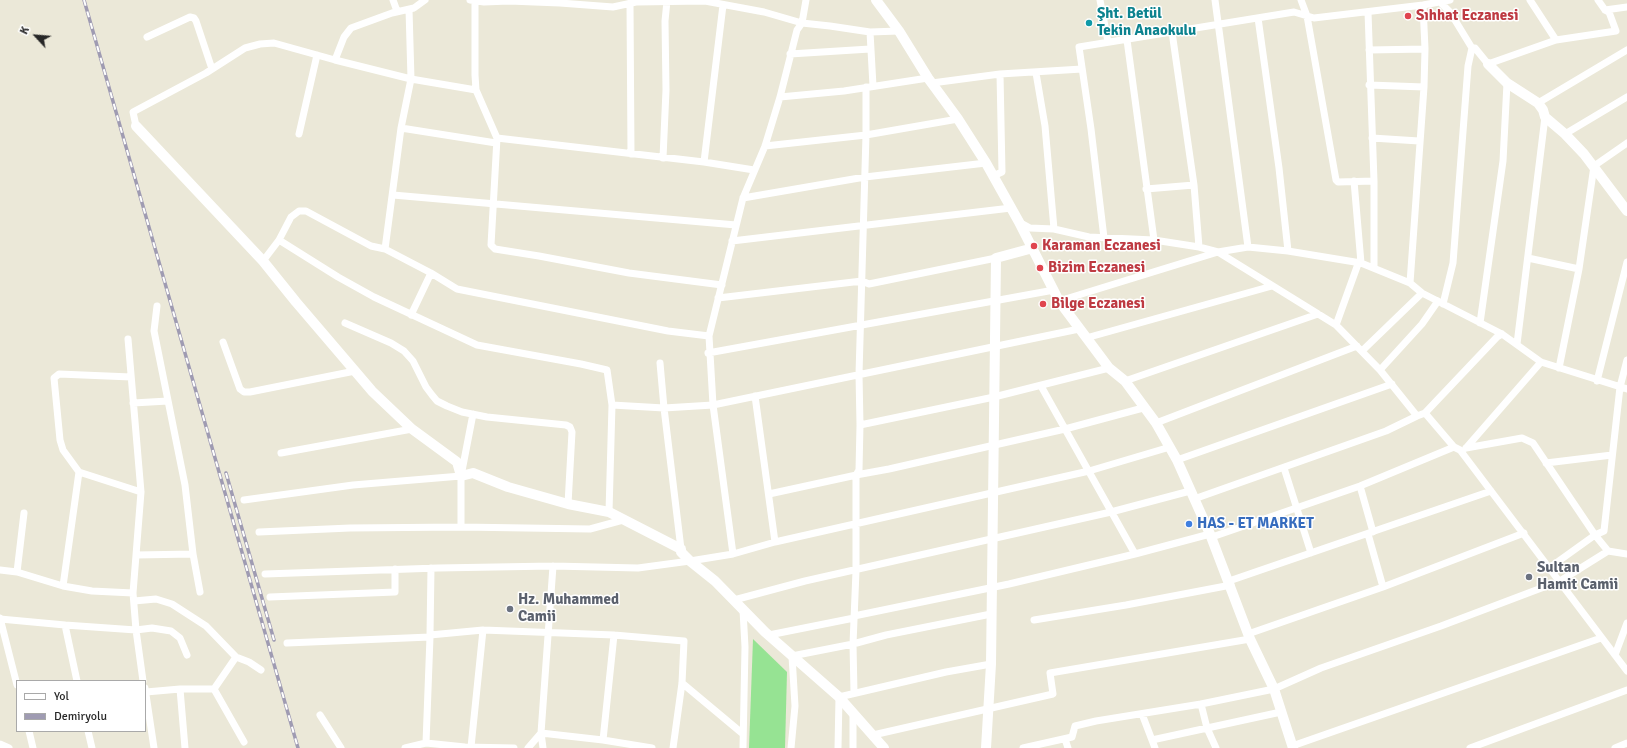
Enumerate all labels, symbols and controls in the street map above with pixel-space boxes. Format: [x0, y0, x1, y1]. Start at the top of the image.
place label: Şht. Betül Tekin Anaokulu [1097, 5, 1196, 40]
place label: Sıhhat Eczanesi [1416, 7, 1518, 25]
marker: Sıhhat Eczanesi [1403, 11, 1413, 21]
north arrow [16, 16, 56, 56]
marker: Şht. Betül Tekin Anaokulu [1084, 18, 1094, 28]
text: K [17, 25, 32, 36]
place label: Karaman Eczanesi [1042, 237, 1161, 255]
marker: Karaman Eczanesi [1029, 241, 1039, 251]
place label: Bizim Eczanesi [1048, 259, 1145, 277]
marker: Bizim Eczanesi [1035, 263, 1045, 273]
place label: Bilge Eczanesi [1051, 295, 1145, 313]
marker: Bilge Eczanesi [1038, 299, 1048, 309]
place label: HAS - ET MARKET [1197, 515, 1314, 533]
marker: HAS - ET MARKET [1184, 519, 1194, 529]
place label: Sultan Hamit Camii [1537, 559, 1618, 594]
marker: Sultan Hamit Camii [1524, 572, 1534, 582]
place label: Hz. Muhammed Camii [518, 591, 619, 626]
marker: Hz. Muhammed Camii [505, 604, 515, 614]
legend [16, 680, 146, 732]
text: Yol [54, 689, 69, 704]
text: Demiryolu [54, 709, 107, 724]

